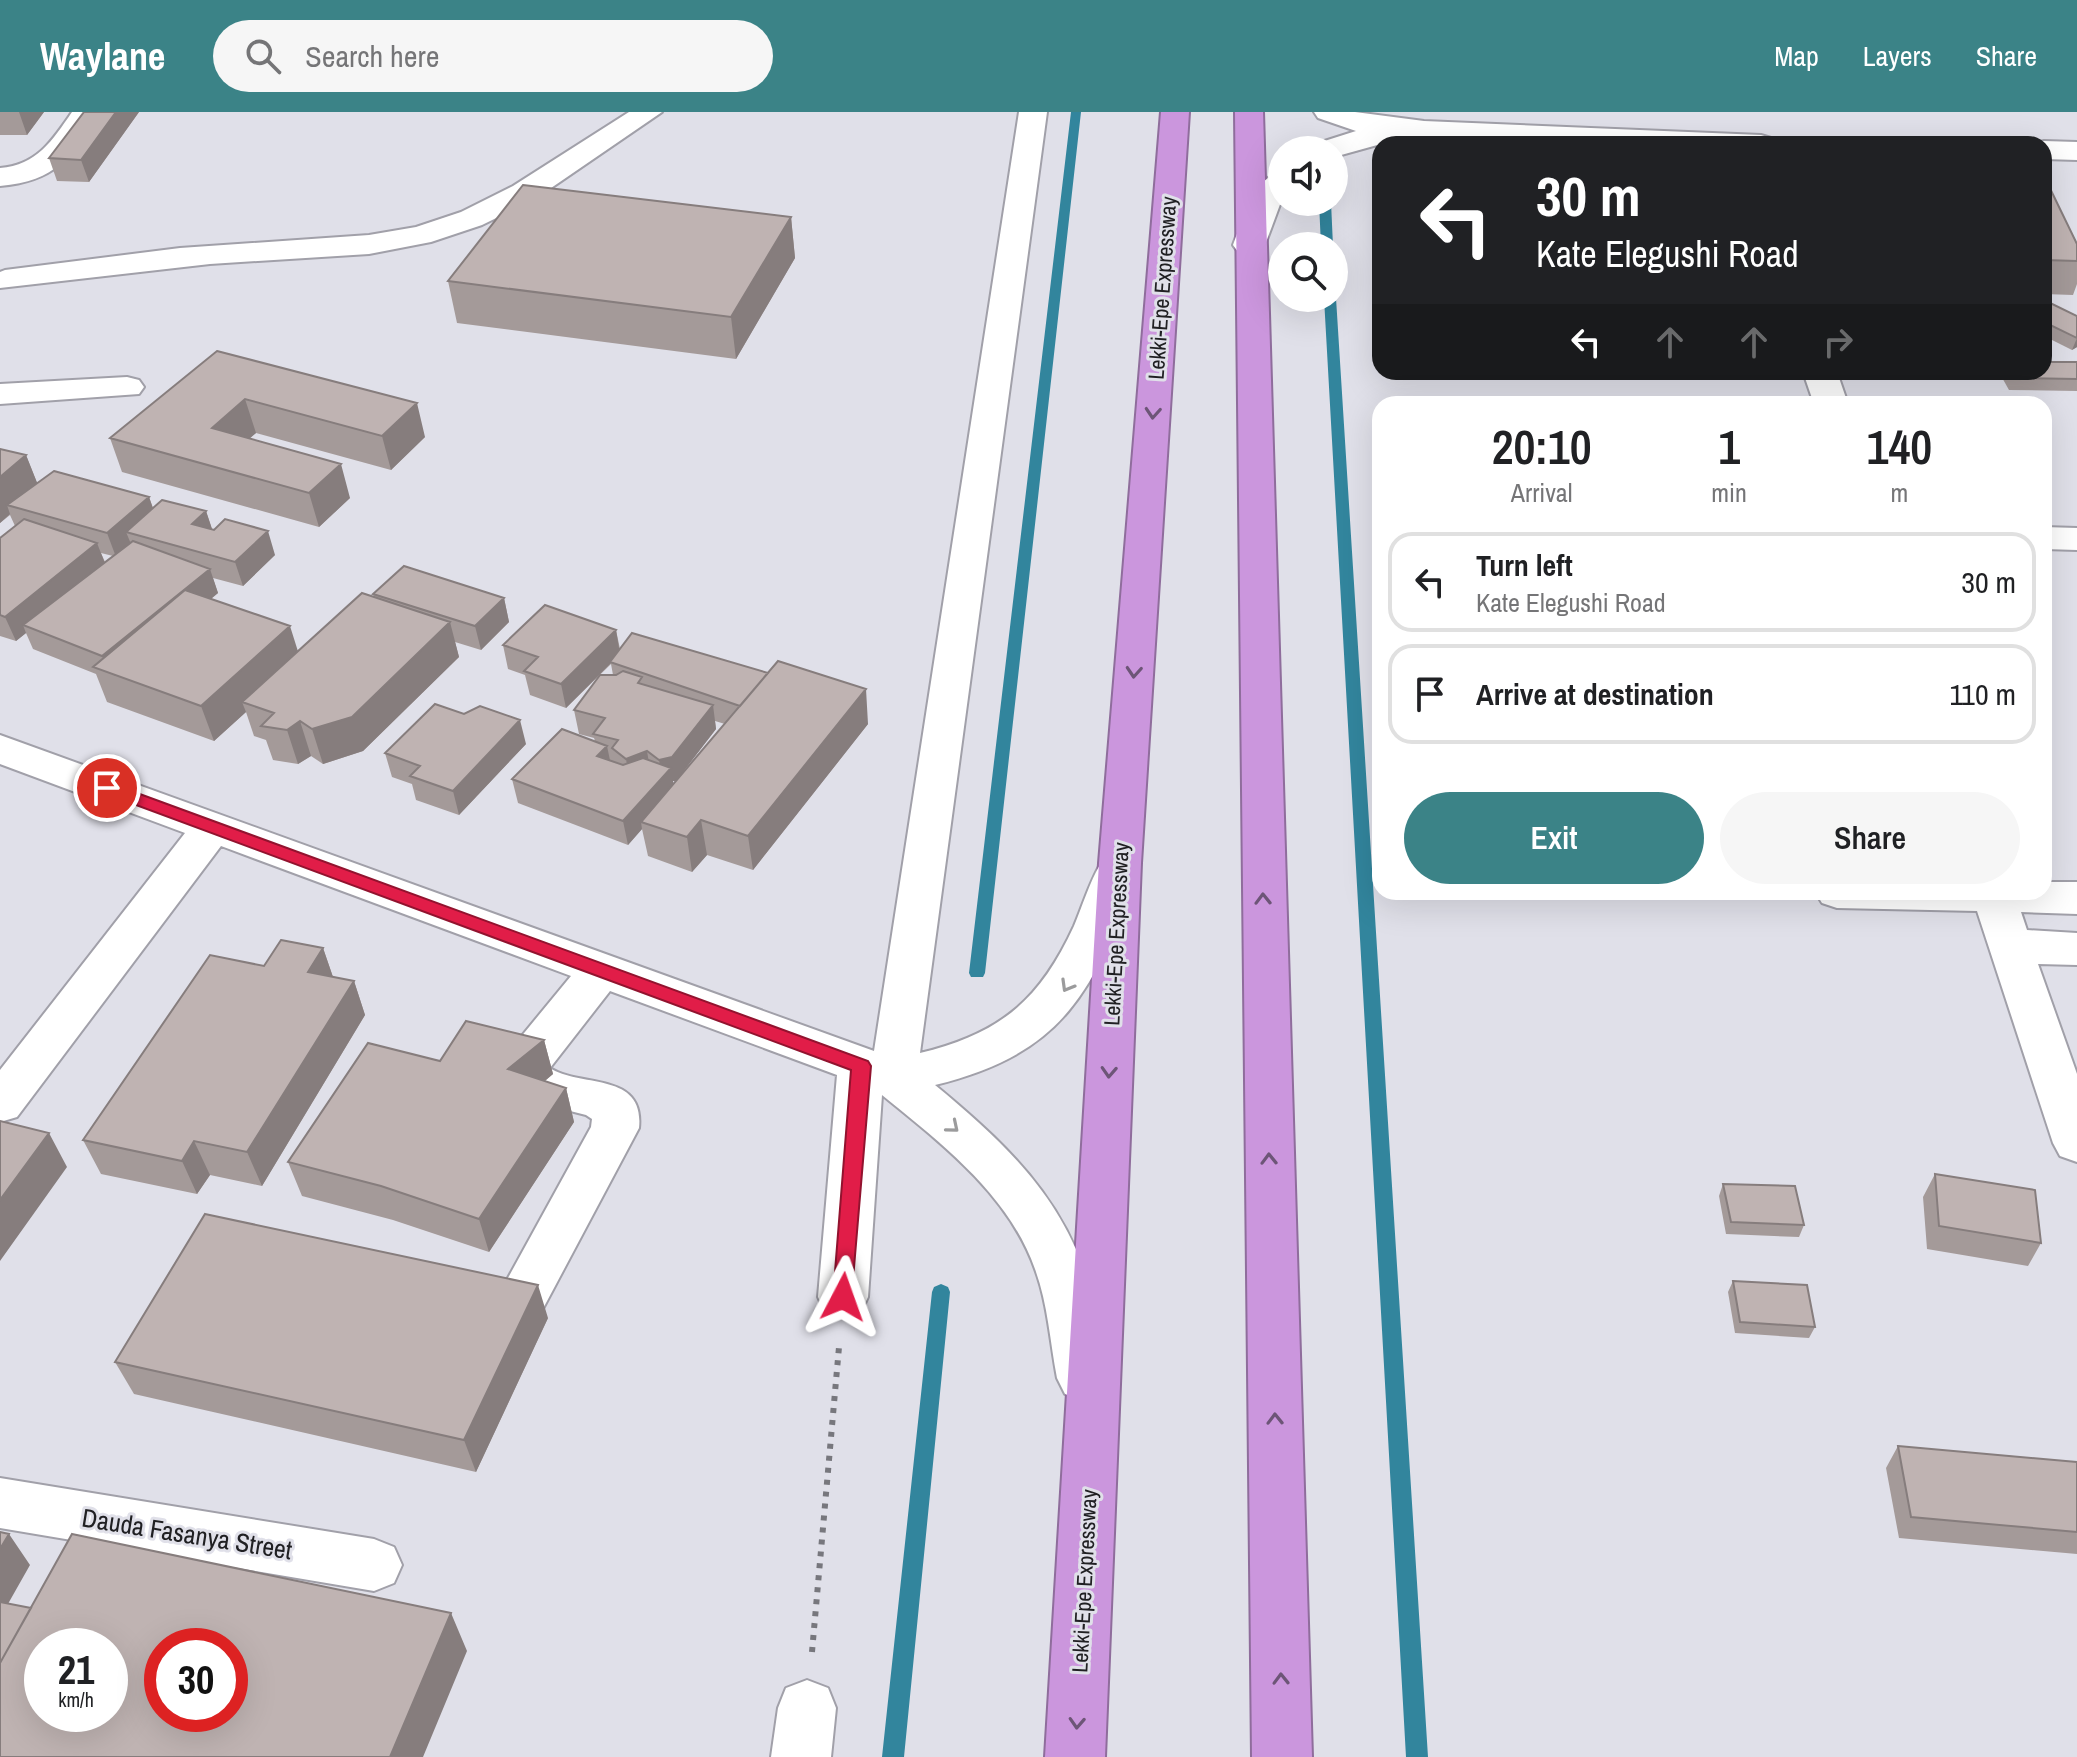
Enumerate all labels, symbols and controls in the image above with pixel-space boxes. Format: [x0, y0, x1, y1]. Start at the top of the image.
search box [213, 20, 773, 92]
text: Waylane [40, 31, 165, 82]
icon: search [241, 34, 285, 78]
text: Search here [305, 36, 439, 76]
text: Map [1774, 37, 1819, 75]
text: Layers [1863, 37, 1932, 75]
text: Share [1976, 37, 2037, 75]
map controls [1268, 136, 1348, 312]
button: sound [1268, 136, 1348, 216]
text: 30 m [1536, 158, 1641, 233]
icon: left [1404, 168, 1508, 272]
street label: Lekki-Epe Expressway [1141, 195, 1183, 381]
text: Kate Elegushi Road [1536, 230, 1799, 278]
button: search [1268, 232, 1348, 312]
icon: left [1564, 320, 1608, 364]
icon: ahead [1648, 320, 1692, 364]
icon: ahead [1732, 320, 1776, 364]
icon: right [1816, 320, 1860, 364]
one-way arrow [1145, 407, 1162, 420]
text: 20:10 [1492, 414, 1592, 479]
text: 1 [1718, 414, 1740, 479]
text: 140 [1867, 414, 1932, 479]
text: Arrival [1511, 475, 1572, 510]
text: min [1711, 475, 1747, 510]
text: m [1891, 475, 1908, 510]
text: Turn left [1476, 545, 1573, 585]
icon: left [1408, 560, 1452, 604]
text: 30 m [1961, 562, 2016, 602]
text: Kate Elegushi Road [1476, 585, 1666, 620]
one-way arrow [1126, 666, 1143, 679]
icon: arrive [1408, 672, 1452, 716]
text: Arrive at destination [1476, 674, 1714, 714]
text: 110 m [1949, 674, 2016, 714]
pin [73, 754, 141, 822]
icon: arrive [85, 766, 129, 810]
button: Exit [1404, 792, 1704, 884]
button: Share [1720, 792, 2020, 884]
street label: Lekki-Epe Expressway [1096, 842, 1136, 1026]
one-way arrow [1255, 892, 1272, 905]
one-way arrow [1061, 977, 1077, 991]
one-way arrow [1101, 1066, 1118, 1079]
one-way arrow [944, 1117, 958, 1132]
one-way arrow [1260, 1152, 1278, 1165]
position arrow [801, 1255, 885, 1339]
one-way arrow [1266, 1412, 1284, 1425]
street label: Lekki-Epe Expressway [1064, 1489, 1104, 1673]
street label: Dauda Fasanya Street [79, 1500, 295, 1567]
speed limit sign: 30 [144, 1628, 248, 1732]
text: 21 [58, 1643, 94, 1696]
one-way arrow [1272, 1672, 1289, 1685]
text: km/h [58, 1686, 94, 1713]
one-way arrow [1068, 1717, 1085, 1730]

